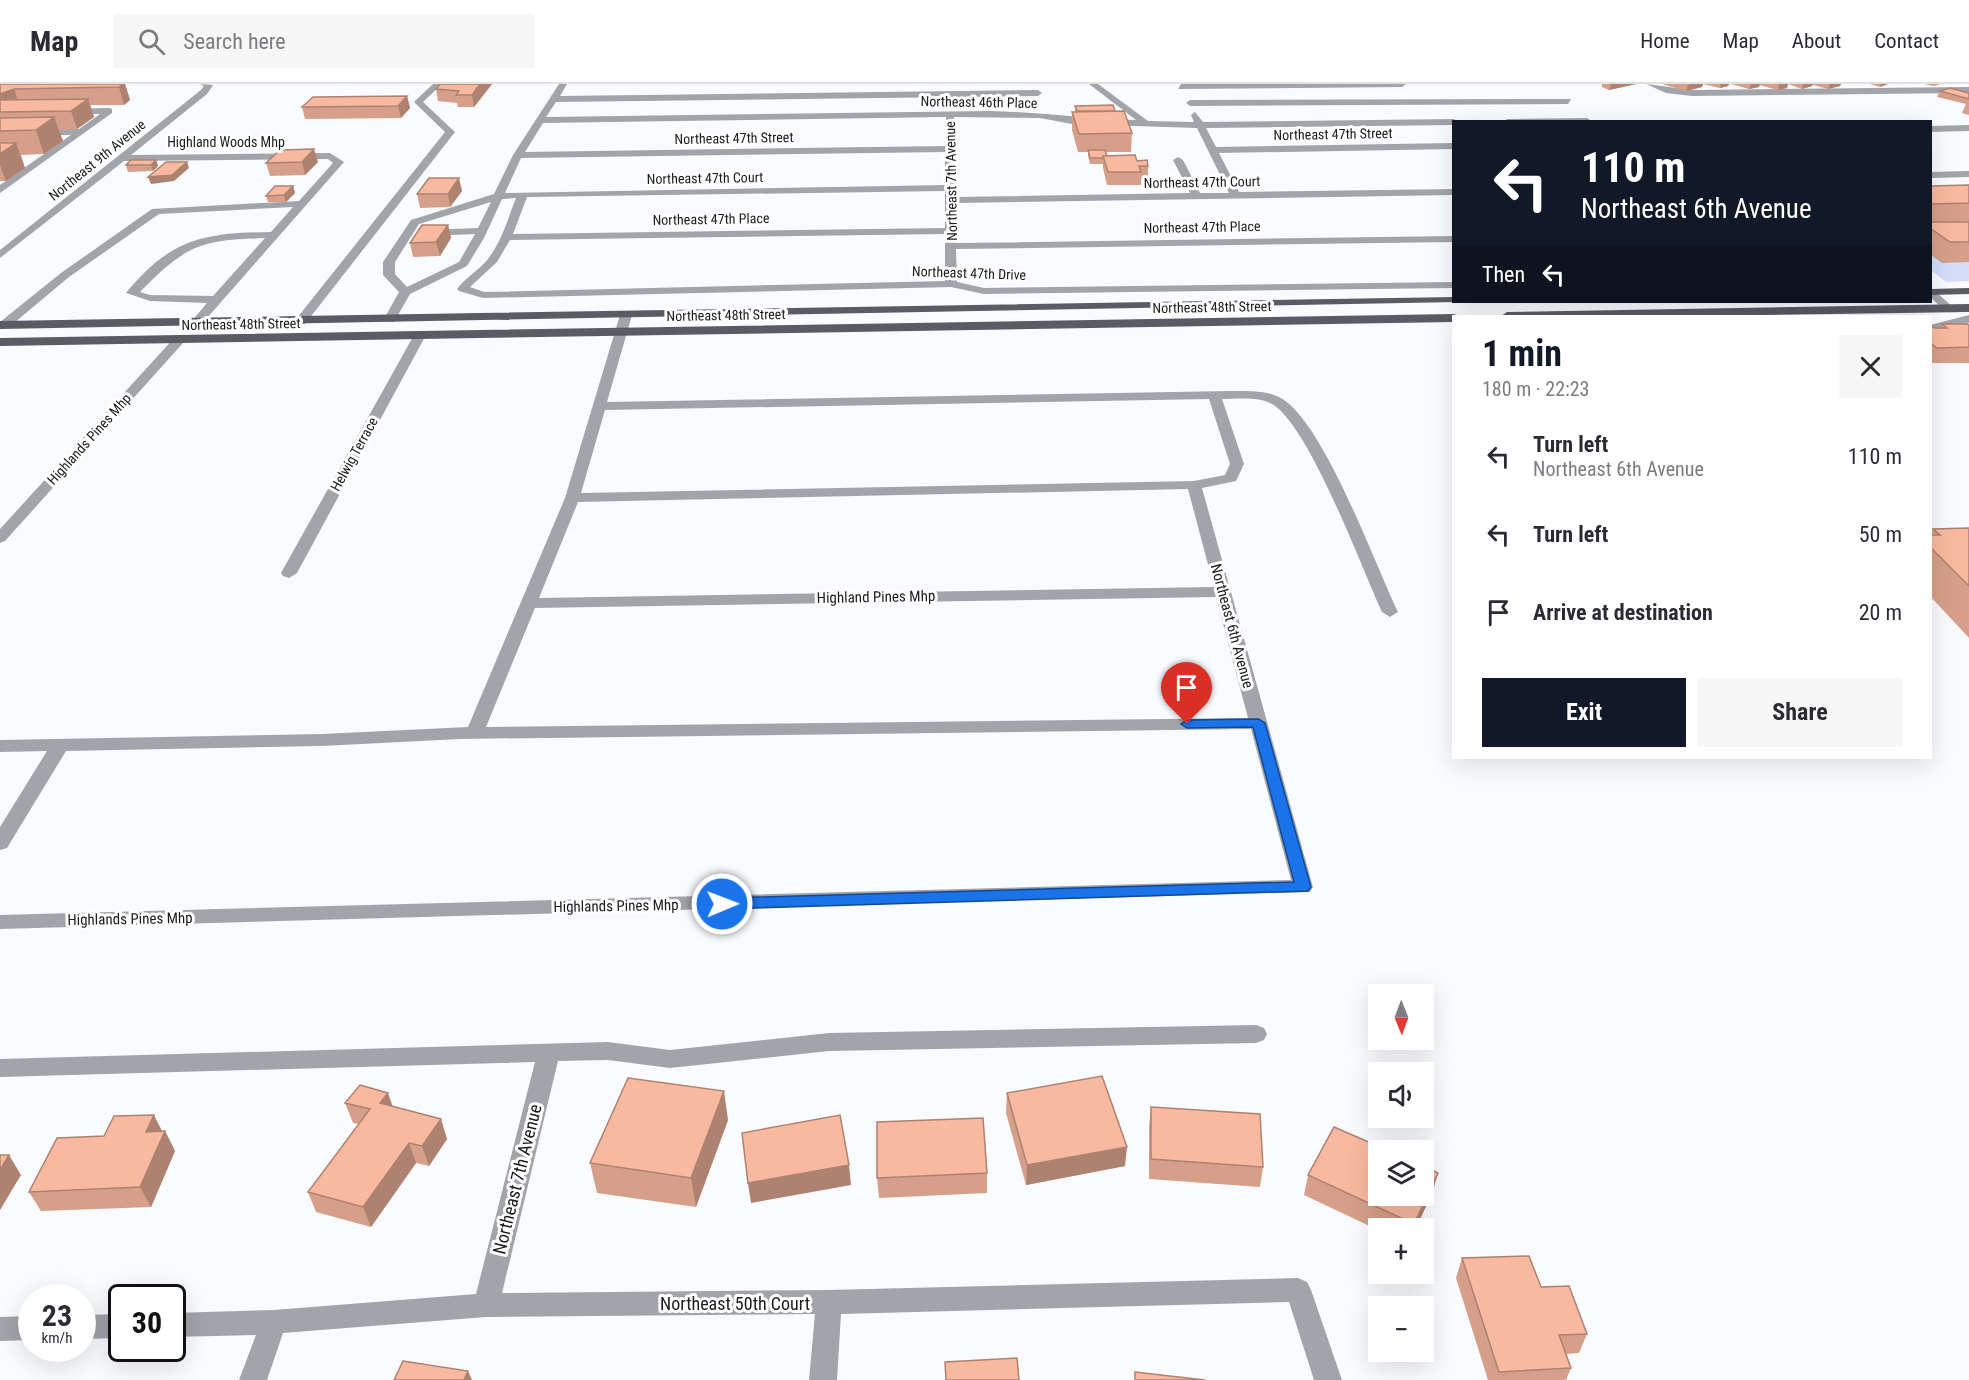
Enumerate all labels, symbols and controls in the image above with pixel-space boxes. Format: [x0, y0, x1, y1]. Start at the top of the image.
search box [114, 14, 534, 68]
text: Map [30, 25, 78, 58]
icon: search [135, 25, 168, 58]
text: Search here [183, 29, 286, 54]
text: Home [1640, 29, 1690, 53]
text: Map [1723, 29, 1759, 53]
text: About [1792, 29, 1841, 53]
text: Contact [1874, 29, 1939, 53]
street label: Northeast 46th Place [920, 93, 1038, 111]
street label: Northeast 9th Avenue [46, 116, 149, 204]
street label: Northeast 7th Avenue [942, 121, 960, 241]
street label: Northeast 47th Street [1273, 125, 1393, 143]
street label: Northeast 47th Street [674, 129, 794, 147]
street label: Highland Woods Mhp [167, 134, 285, 150]
text: 110 m [1581, 143, 1686, 192]
icon: left [1482, 144, 1560, 222]
street label: Northeast 47th Court [647, 169, 763, 187]
street label: Northeast 47th Court [1144, 173, 1260, 191]
text: Northeast 6th Avenue [1581, 193, 1812, 225]
street label: Northeast 47th Place [652, 210, 770, 228]
street label: Northeast 47th Place [1143, 218, 1261, 236]
icon: left [1537, 258, 1570, 291]
text: Then [1482, 262, 1525, 287]
street label: Northeast 47th Drive [912, 263, 1027, 283]
street label: Northeast 48th Street [1152, 298, 1272, 316]
street label: Northeast 48th Street [666, 306, 786, 324]
street label: Northeast 48th Street [181, 315, 301, 333]
text: 1 min [1482, 333, 1562, 375]
button: close [1839, 335, 1902, 398]
text: 180 m · 22:23 [1482, 377, 1589, 401]
street label: Highlands Pines Mhp [44, 390, 134, 488]
street label: Helwig Terrace [327, 414, 381, 494]
text: Turn left [1533, 432, 1608, 457]
icon: left [1482, 440, 1515, 473]
text: 110 m [1848, 444, 1902, 469]
text: Northeast 6th Avenue [1533, 457, 1704, 481]
icon: left [1482, 518, 1515, 551]
text: Turn left [1533, 522, 1608, 547]
text: 50 m [1859, 522, 1902, 547]
street label: Northeast 6th Avenue [1207, 562, 1257, 690]
street label: Highland Pines Mhp [817, 587, 935, 607]
icon: arrive [1482, 596, 1515, 629]
text: Arrive at destination [1533, 600, 1713, 625]
text: 20 m [1859, 600, 1902, 625]
pin [1161, 662, 1212, 724]
icon: arrive [1170, 671, 1203, 704]
button: Exit [1482, 678, 1686, 747]
button: Share [1698, 678, 1902, 747]
position arrow [690, 872, 754, 936]
street label: Highlands Pines Mhp [553, 896, 679, 916]
street label: Highlands Pines Mhp [67, 909, 193, 929]
north arrow [1368, 984, 1434, 1050]
map controls [1368, 984, 1434, 1362]
button: sound [1368, 1062, 1434, 1128]
street label: Northeast 7th Avenue [488, 1102, 546, 1256]
button: layers [1368, 1140, 1434, 1206]
button: + [1368, 1218, 1434, 1284]
speed limit sign: 30 [108, 1284, 186, 1362]
street label: Northeast 50th Court [660, 1293, 810, 1314]
button: − [1368, 1296, 1434, 1362]
text: 23 [42, 1298, 72, 1333]
text: km/h [42, 1329, 72, 1347]

